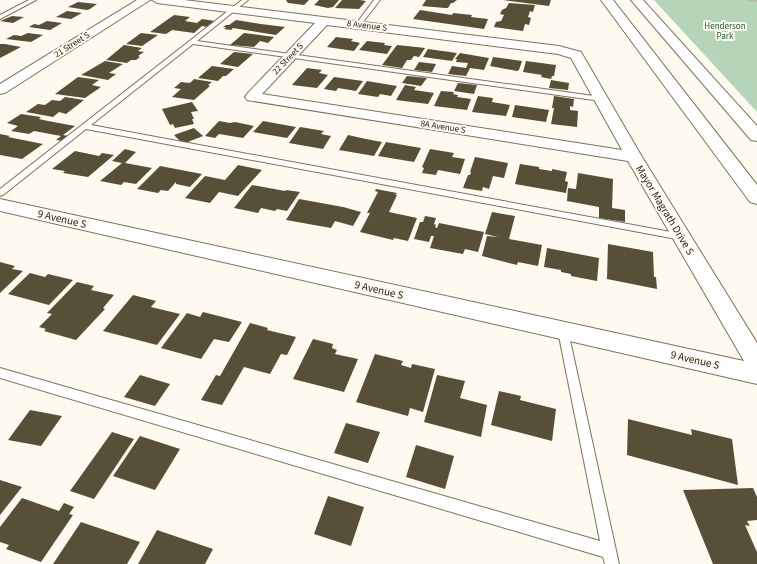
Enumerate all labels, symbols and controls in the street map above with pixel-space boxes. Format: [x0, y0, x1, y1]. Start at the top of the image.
street label: 8 Avenue S [346, 17, 388, 35]
park label: Henderson Park [704, 20, 746, 43]
street label: 21 Street S [52, 29, 93, 61]
street label: 22 Street S [269, 40, 307, 78]
street label: 8A Avenue S [420, 117, 467, 137]
street label: Mayor Magrath Drive S [632, 162, 698, 258]
street label: 9 Avenue S [36, 206, 88, 232]
street label: 9 Avenue S [353, 277, 405, 303]
street label: 9 Avenue S [669, 347, 721, 373]

